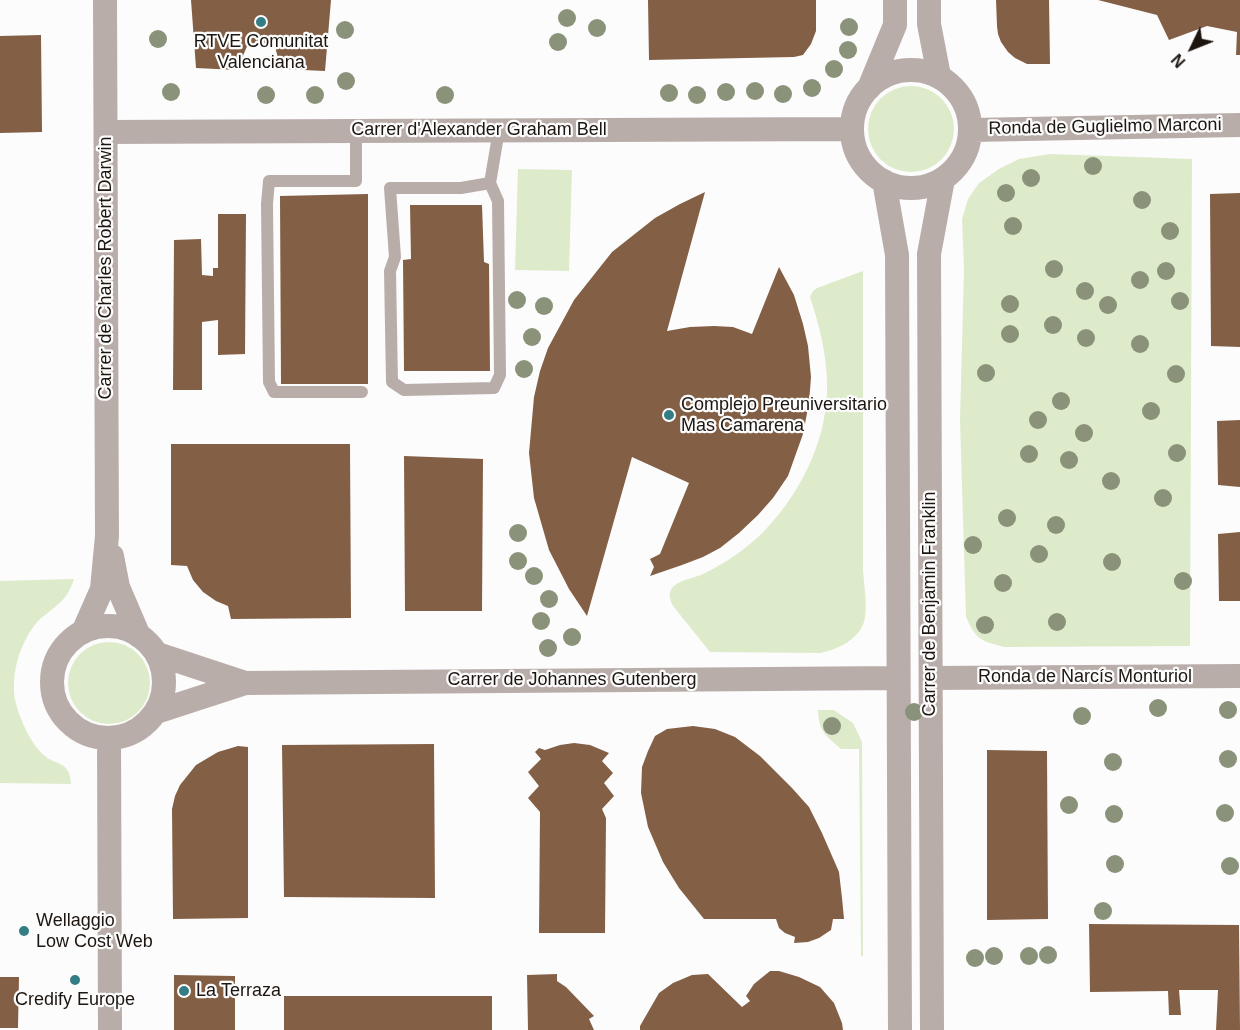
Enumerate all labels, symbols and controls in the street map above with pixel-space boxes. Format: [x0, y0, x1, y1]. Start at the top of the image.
marker: RTVE Comunitat Valenciana [254, 15, 268, 29]
north arrow [1162, 18, 1222, 78]
place label: RTVE Comunitat Valenciana [194, 31, 328, 74]
text: N [1168, 51, 1189, 71]
street label: Ronda de Guglielmo Marconi [988, 114, 1222, 140]
street label: Carrer d'Alexander Graham Bell [351, 119, 607, 141]
street label: Carrer de Charles Robert Darwin [95, 136, 117, 400]
place label: Complejo Preuniversitario Mas Camarena [681, 394, 887, 436]
marker: Complejo Preuniversitario Mas Camarena [662, 408, 676, 422]
street label: Carrer de Benjamin Franklin [919, 491, 941, 717]
street label: Ronda de Narcís Monturiol [978, 666, 1192, 688]
street label: Carrer de Johannes Gutenberg [447, 669, 697, 691]
place label: Wellaggio Low Cost Web [36, 910, 153, 952]
marker: Wellaggio Low Cost Web [17, 924, 31, 938]
marker: Credify Europe [68, 973, 82, 987]
place label: La Terraza [196, 980, 281, 1002]
marker: La Terraza [177, 984, 191, 998]
place label: Credify Europe [15, 989, 135, 1011]

